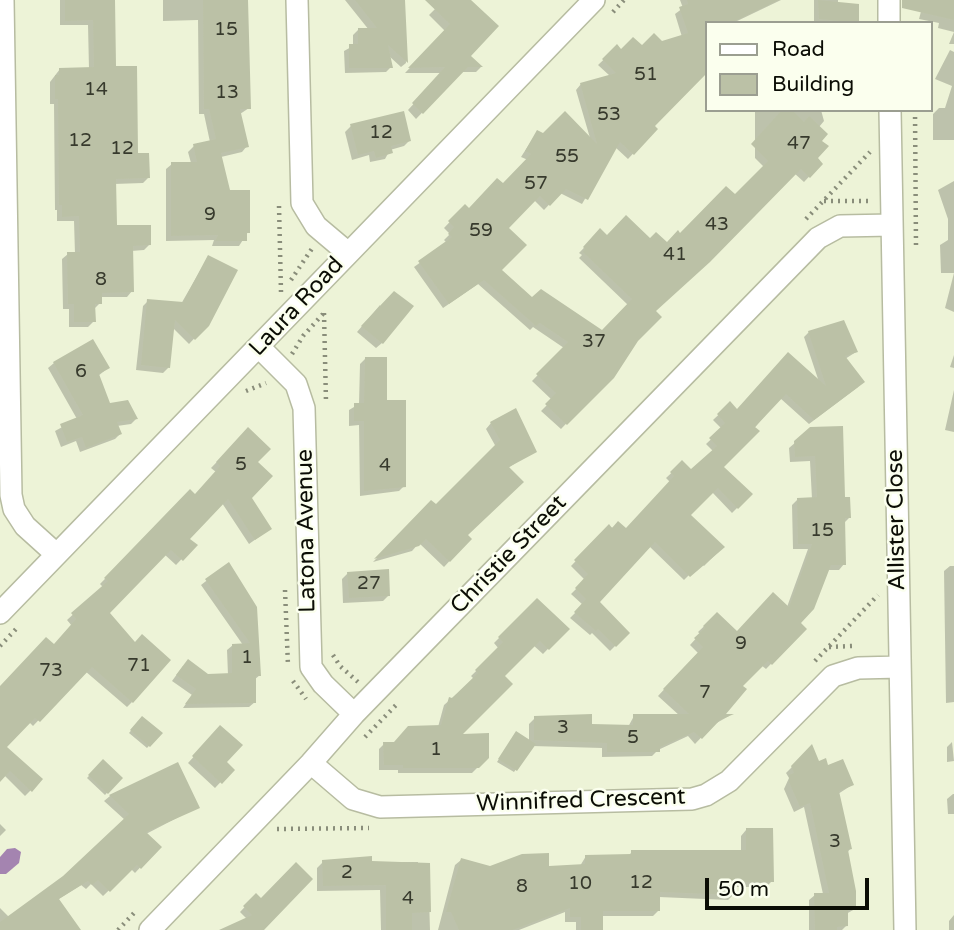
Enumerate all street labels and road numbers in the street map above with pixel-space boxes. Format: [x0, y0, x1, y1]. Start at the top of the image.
street label: Laura Road [244, 252, 350, 362]
street label: Latona Avenue [292, 449, 322, 613]
street label: Allister Close [882, 449, 912, 591]
street label: Christie Street [445, 490, 573, 620]
street label: Winnifred Crescent [476, 784, 686, 818]

